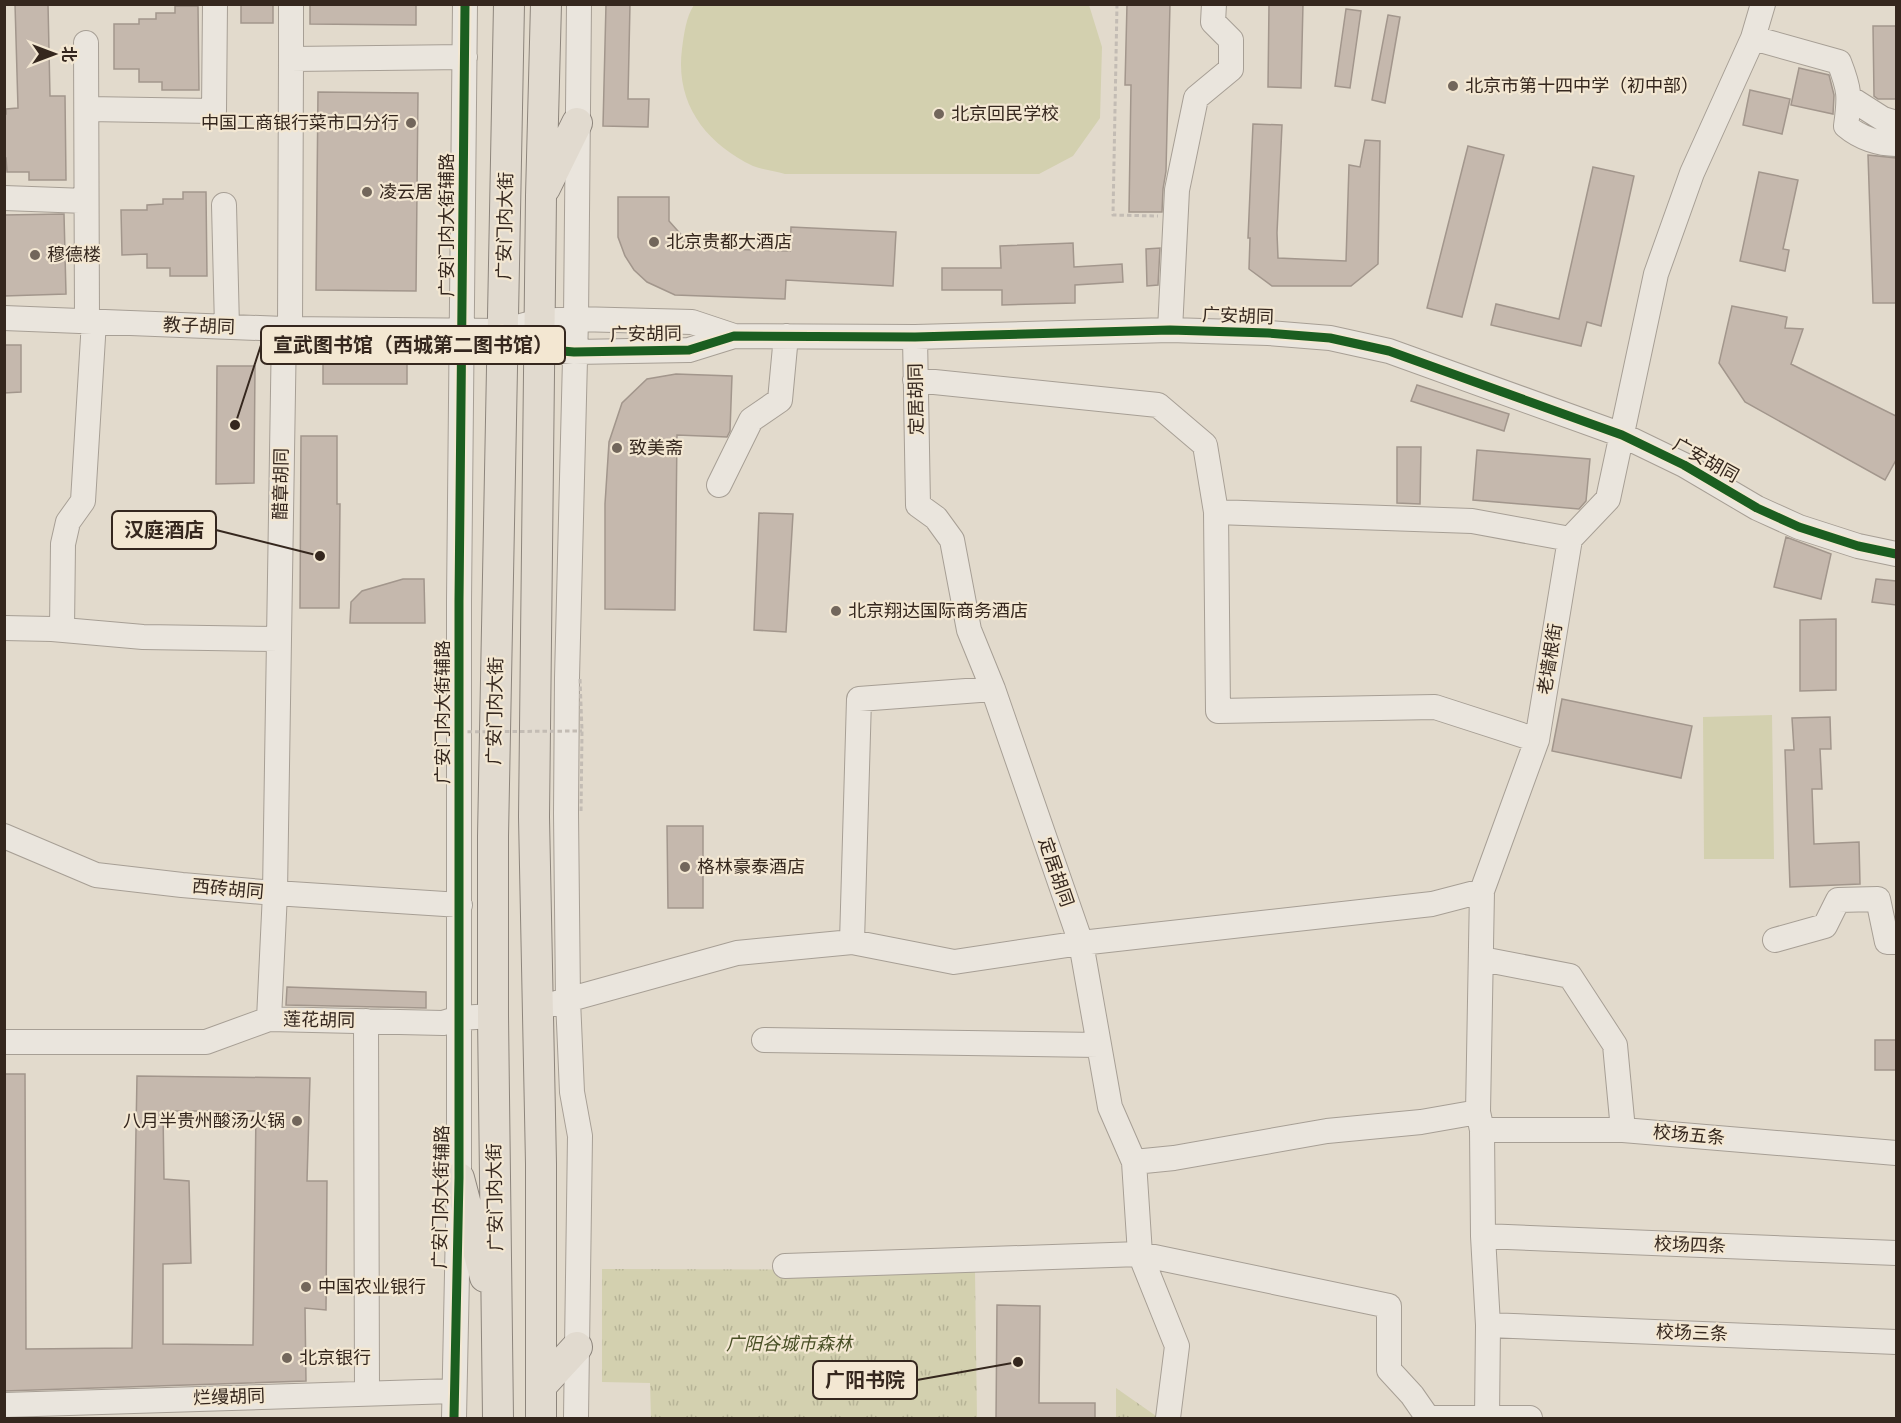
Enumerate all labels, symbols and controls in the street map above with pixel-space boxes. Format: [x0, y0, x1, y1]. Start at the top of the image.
north arrow [24, 24, 84, 84]
text: 北 [59, 46, 79, 62]
place label: 北京市第十四中学（初中部） [1465, 74, 1699, 97]
marker: 北京市第十四中学（初中部） [1446, 79, 1460, 93]
place label: 北京回民学校 [951, 102, 1059, 125]
marker: 北京回民学校 [932, 107, 946, 121]
place label: 中国工商银行菜市口分行 [201, 111, 399, 134]
marker: 中国工商银行菜市口分行 [404, 116, 418, 130]
street label: 广安门内大街辅路 [435, 153, 458, 297]
street label: 广安门内大街 [492, 172, 517, 280]
place label: 凌云居 [379, 180, 433, 203]
marker: 凌云居 [360, 185, 374, 199]
place label: 北京贵都大酒店 [666, 230, 792, 253]
marker: 北京贵都大酒店 [647, 235, 661, 249]
place label: 穆德楼 [47, 243, 101, 266]
marker: 穆德楼 [28, 248, 42, 262]
street label: 广安胡同 [1202, 303, 1274, 328]
street label: 教子胡同 [163, 313, 235, 338]
street label: 广安胡同 [610, 321, 682, 346]
callout: 宣武图书馆（西城第二图书馆） [261, 326, 565, 364]
text: 宣武图书馆（西城第二图书馆） [273, 332, 553, 357]
street label: 定居胡同 [903, 363, 928, 435]
street label: 广安胡同 [1669, 432, 1743, 487]
place label: 致美斋 [629, 436, 683, 459]
marker: 致美斋 [610, 441, 624, 455]
street label: 醋章胡同 [268, 448, 293, 520]
callout: 汉庭酒店 [112, 511, 216, 549]
text: 汉庭酒店 [124, 517, 204, 542]
place label: 北京翔达国际商务酒店 [848, 599, 1028, 622]
marker: 北京翔达国际商务酒店 [829, 604, 843, 618]
street label: 老墙根街 [1533, 622, 1566, 696]
street label: 广安门内大街辅路 [431, 640, 454, 784]
street label: 广安门内大街 [482, 657, 507, 765]
street label: 定居胡同 [1034, 834, 1079, 910]
place label: 格林豪泰酒店 [697, 855, 805, 878]
marker: 格林豪泰酒店 [678, 860, 692, 874]
street label: 西砖胡同 [191, 874, 265, 903]
street label: 莲花胡同 [283, 1007, 355, 1032]
place label: 八月半贵州酸汤火锅 [123, 1109, 285, 1132]
marker: 八月半贵州酸汤火锅 [290, 1114, 304, 1128]
street label: 校场五条 [1652, 1120, 1726, 1149]
street label: 广安门内大街辅路 [428, 1125, 453, 1269]
street label: 广安门内大街 [482, 1143, 507, 1251]
street label: 校场四条 [1654, 1232, 1726, 1257]
place label: 中国农业银行 [318, 1275, 426, 1298]
marker: 中国农业银行 [299, 1280, 313, 1294]
street label: 校场三条 [1656, 1320, 1728, 1345]
park label: 广阳谷城市森林 [726, 1332, 854, 1355]
place label: 北京银行 [299, 1346, 371, 1369]
marker: 北京银行 [280, 1351, 294, 1365]
callout: 广阳书院 [813, 1361, 917, 1399]
text: 广阳书院 [825, 1367, 905, 1392]
street label: 烂缦胡同 [193, 1384, 265, 1409]

